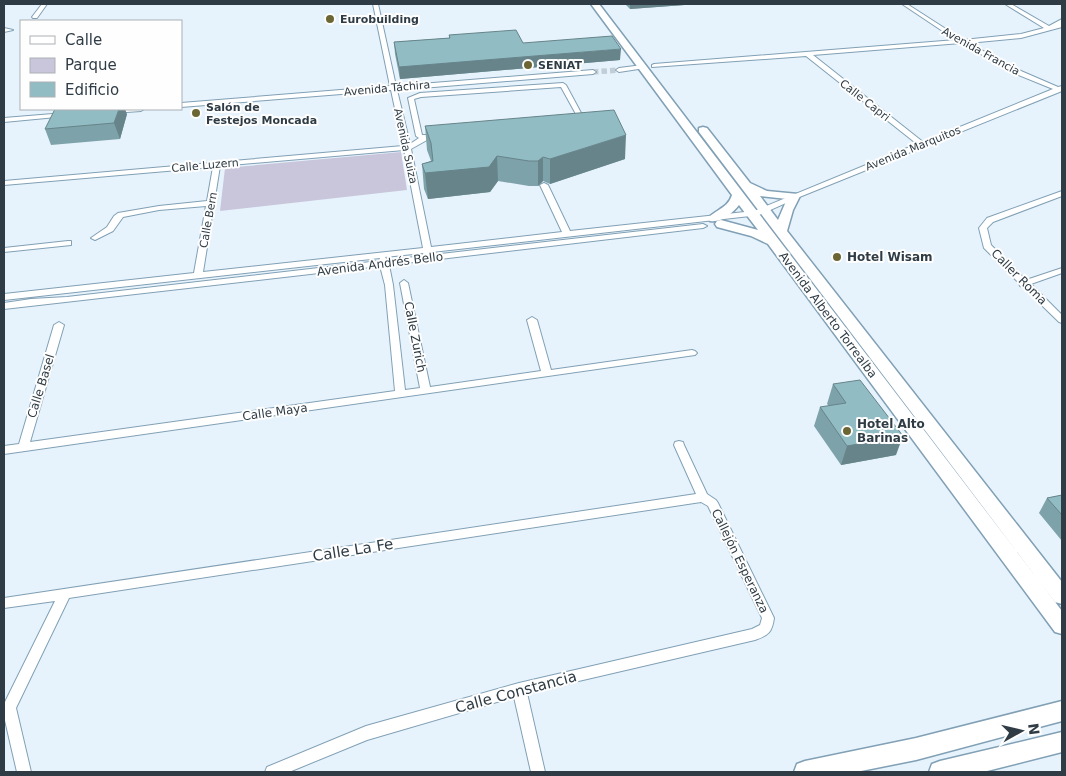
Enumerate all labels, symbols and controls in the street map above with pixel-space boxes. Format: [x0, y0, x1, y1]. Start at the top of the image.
marker: Eurobuilding [324, 13, 336, 25]
place label: Eurobuilding [340, 13, 419, 26]
legend [20, 20, 182, 110]
street label: Avenida Francia [940, 25, 1022, 78]
text: Calle [65, 31, 102, 49]
text: Parque [65, 56, 117, 74]
marker: SENIAT [522, 59, 534, 71]
place label: SENIAT [538, 59, 582, 72]
street label: Calle Capri [837, 77, 892, 124]
street label: Avenida Táchira [343, 78, 431, 99]
text: Edificio [65, 81, 119, 99]
place label: Salón de Festejos Moncada [206, 101, 317, 127]
marker: Salón de Festejos Moncada [190, 107, 202, 119]
street label: Avenida Suiza [391, 107, 420, 185]
street label: Avenida Marquitos [864, 123, 963, 174]
street label: Calle Luzern [171, 156, 239, 175]
street label: Calle Bern [197, 191, 220, 249]
street label: Caller Roma [988, 246, 1050, 308]
street label: Avenida Andrés Bello [316, 249, 444, 279]
street label: Avenida Alberto Torrealba [776, 249, 880, 381]
place label: Hotel Wisam [847, 250, 933, 264]
marker: Hotel Wisam [831, 251, 843, 263]
street label: Calle Zurich [401, 300, 429, 374]
street label: Calle Basel [25, 352, 57, 420]
street label: Calle Maya [241, 400, 309, 424]
place label: Hotel Alto Barinas [857, 417, 925, 445]
marker: Hotel Alto Barinas [841, 425, 853, 437]
street label: Callejón Esperanza [709, 507, 771, 615]
street label: Calle La Fe [311, 535, 395, 565]
street label: Calle Constancia [453, 667, 579, 717]
north arrow [996, 706, 1046, 756]
text: N [1025, 722, 1043, 736]

